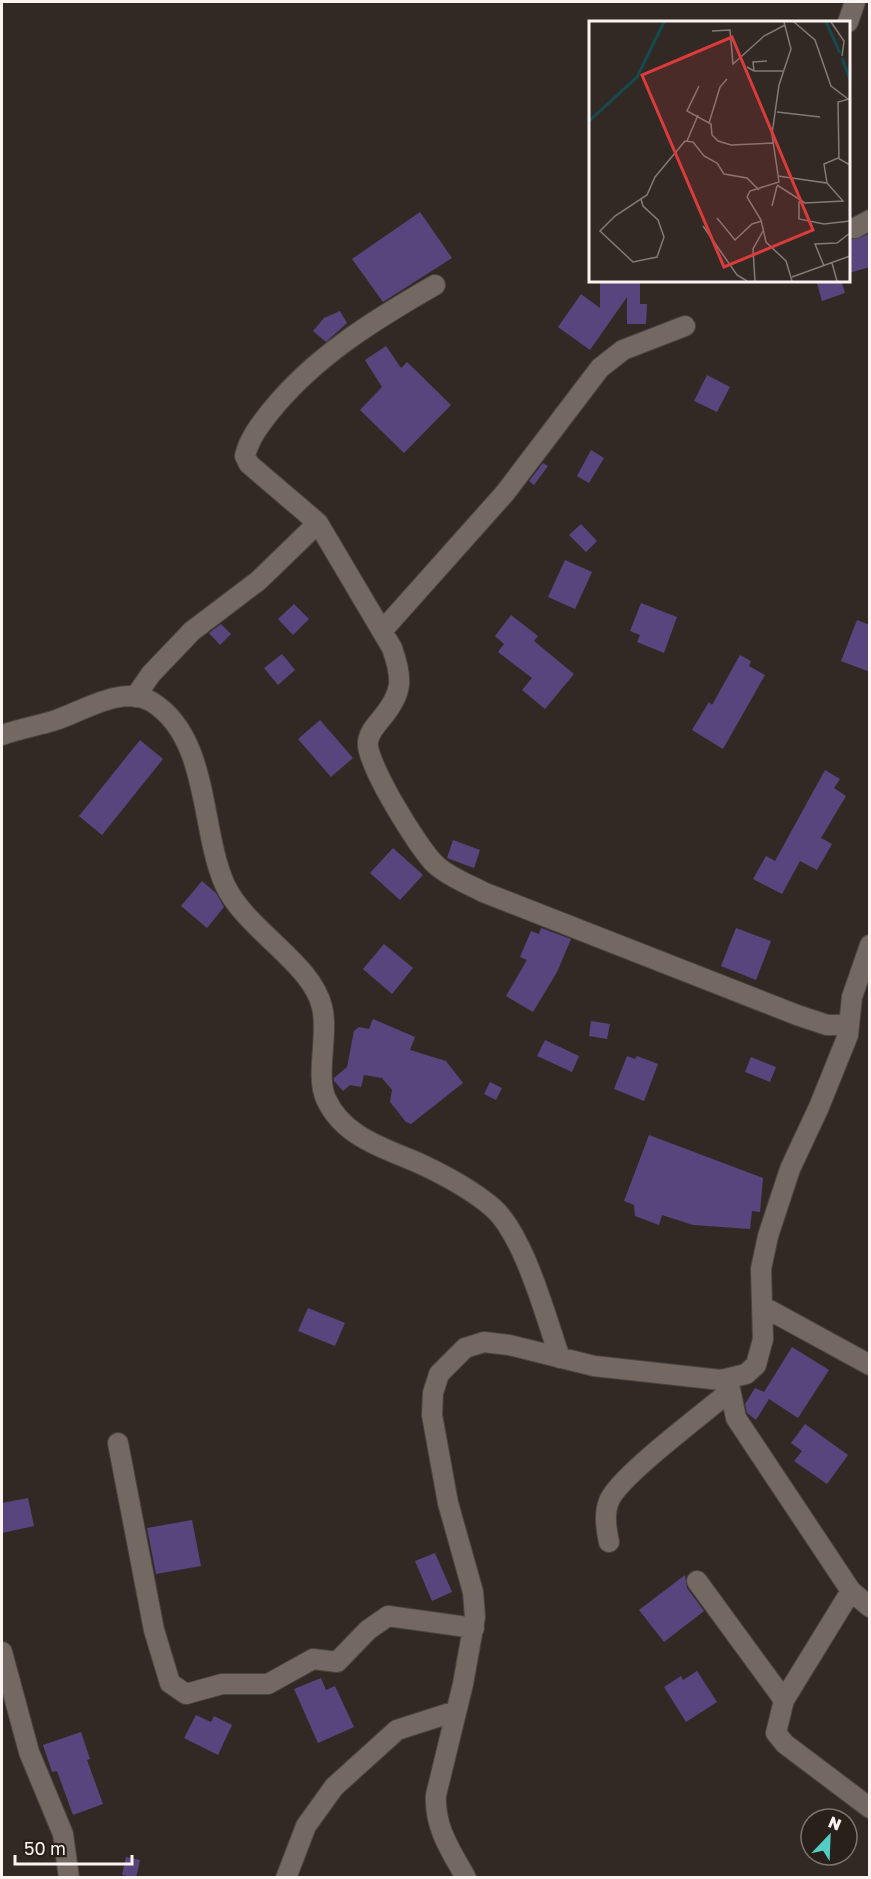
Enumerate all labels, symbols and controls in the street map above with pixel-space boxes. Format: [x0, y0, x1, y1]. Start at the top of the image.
inset map [589, 21, 850, 282]
north arrow [799, 1807, 859, 1867]
text: N [825, 1812, 844, 1835]
scale bar [15, 1828, 132, 1866]
text: 50 m [24, 1837, 66, 1859]

